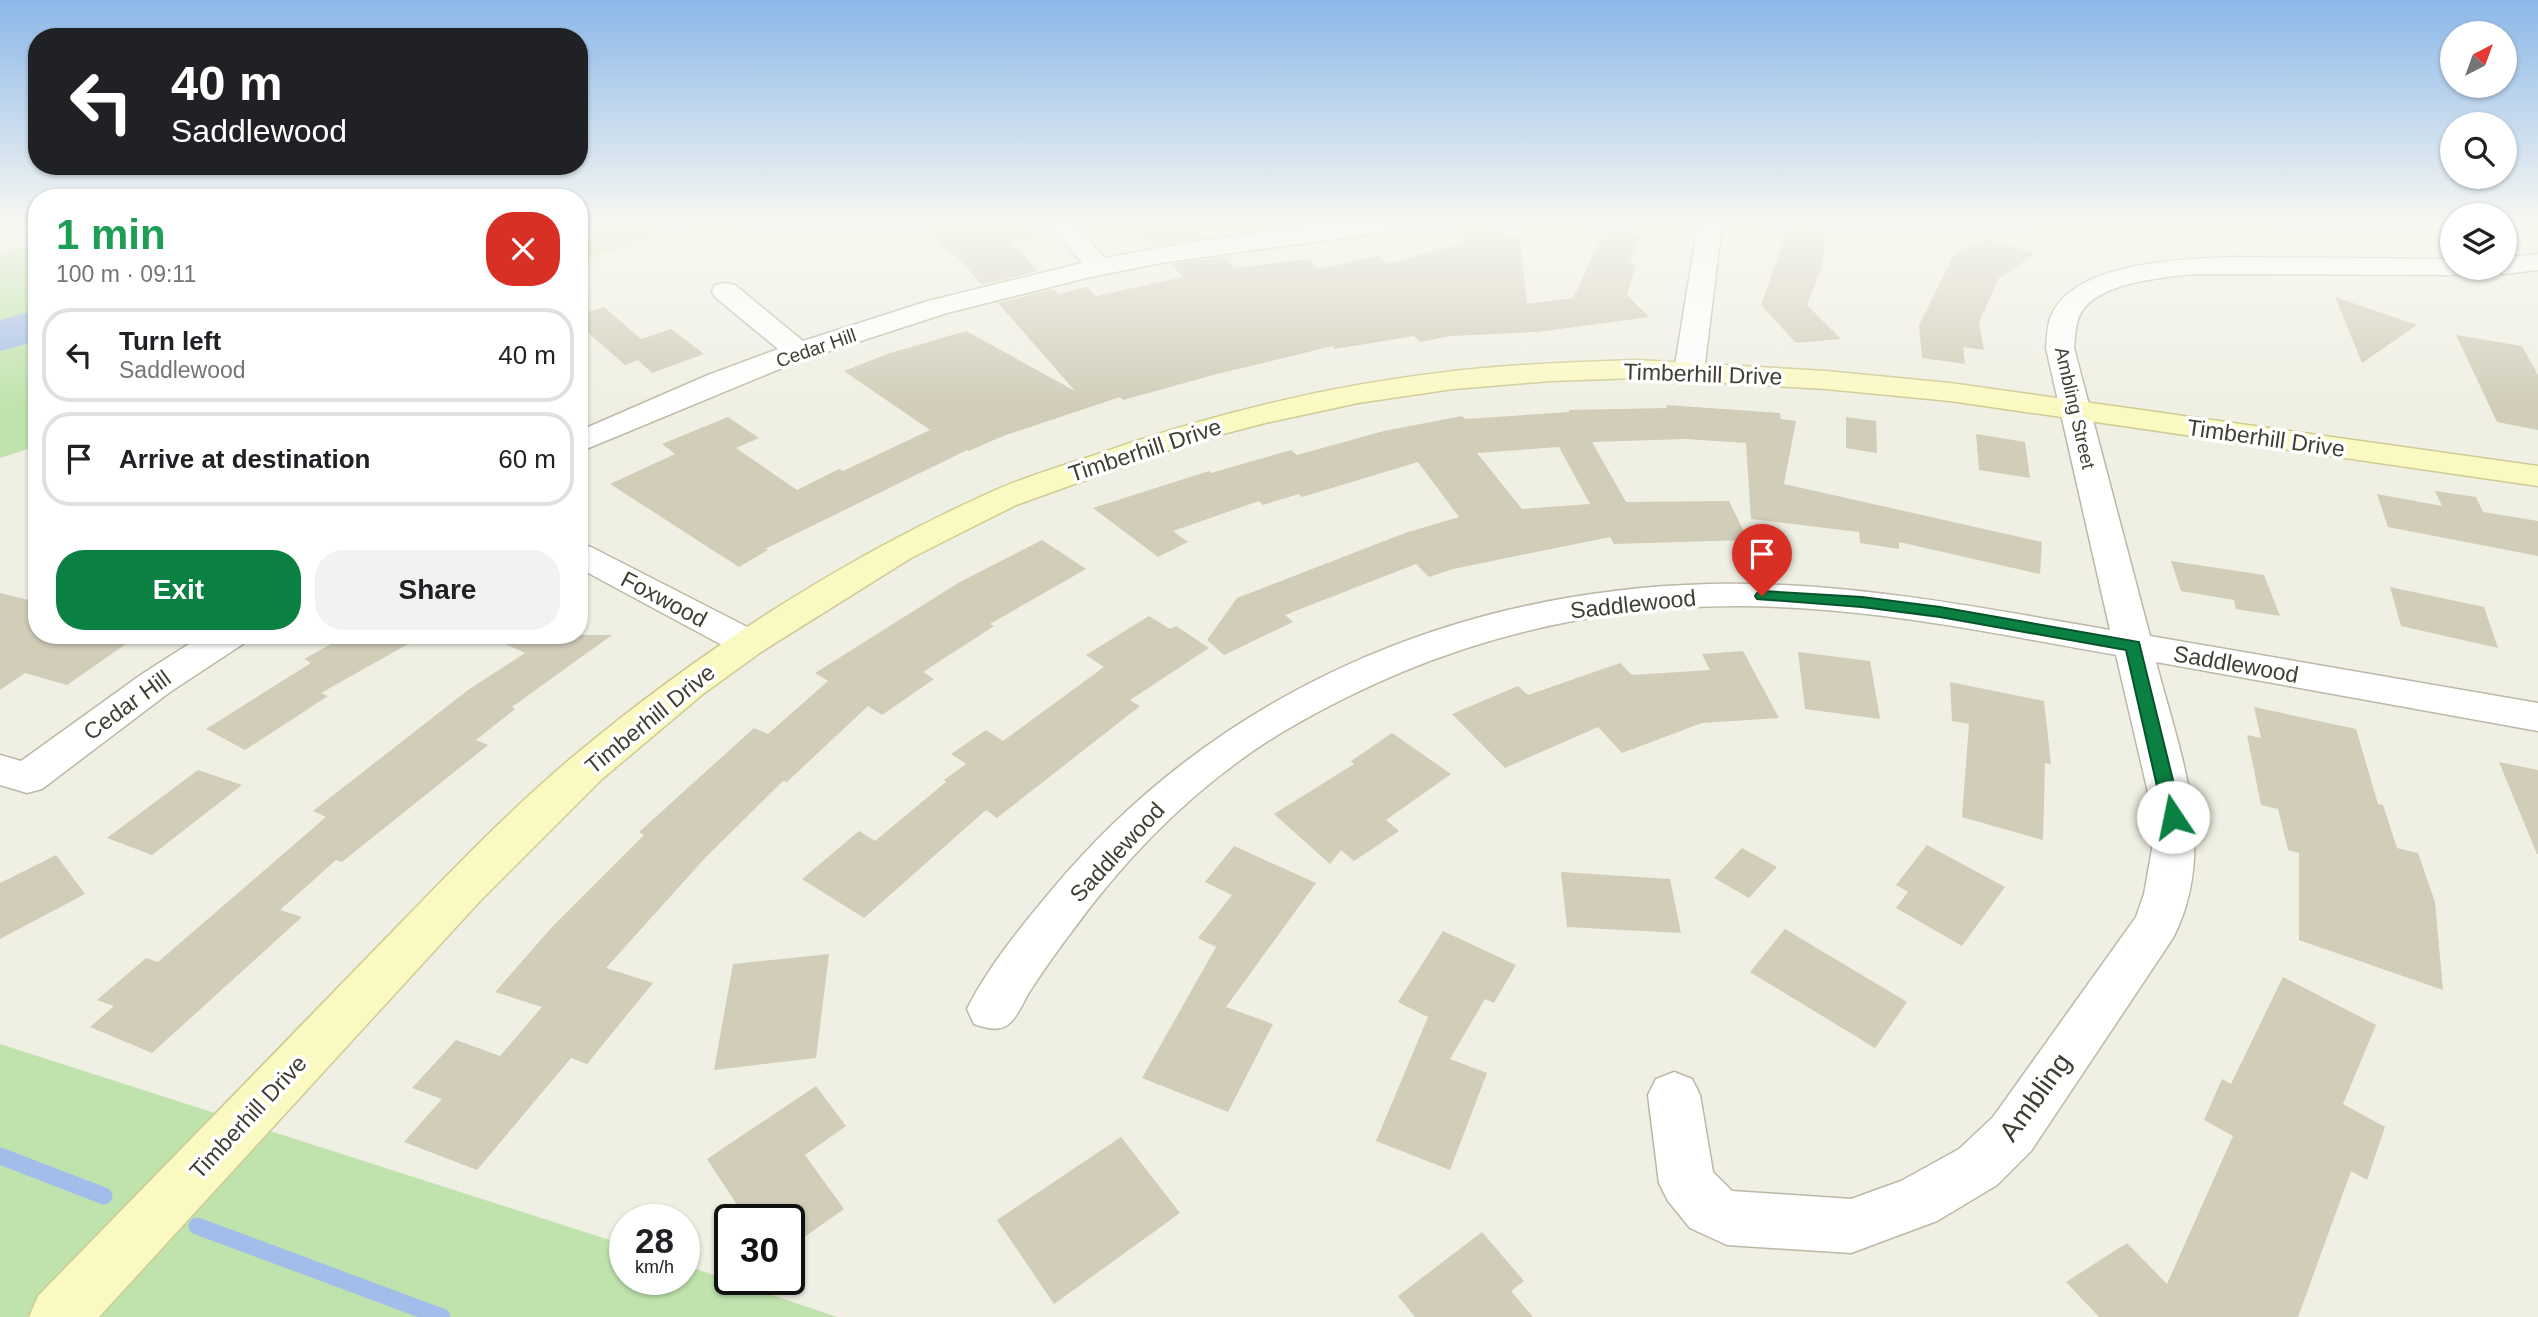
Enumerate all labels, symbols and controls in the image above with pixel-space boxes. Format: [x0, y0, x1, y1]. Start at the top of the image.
north arrow [2440, 21, 2516, 98]
map controls [2440, 21, 2517, 280]
icon: left [56, 56, 147, 147]
text: 40 m [171, 56, 283, 110]
button: search [2440, 112, 2517, 189]
text: Saddlewood [171, 113, 347, 149]
button: layers [2440, 203, 2517, 280]
text: 1 min [56, 211, 166, 258]
button: close [486, 212, 560, 286]
text: 100 m · 09:11 [56, 261, 196, 287]
street label: Cedar Hill [773, 324, 859, 372]
text: Turn left [119, 326, 221, 356]
icon: left [60, 336, 98, 374]
text: 40 m [498, 340, 556, 370]
street label: Ambling Street [2051, 345, 2099, 472]
text: Saddlewood [119, 357, 246, 383]
street label: Timberhill Drive [1623, 358, 1783, 390]
street label: Timberhill Drive [1065, 413, 1225, 487]
street label: Timberhill Drive [2186, 414, 2346, 462]
icon: arrive [60, 440, 98, 478]
text: Arrive at destination [119, 444, 370, 474]
text: 60 m [498, 444, 556, 474]
pin [1732, 524, 1792, 596]
icon: arrive [1743, 535, 1781, 573]
button: Exit [56, 550, 301, 630]
button: Share [315, 550, 560, 630]
street label: Foxwood [617, 566, 711, 632]
street label: Saddlewood [1569, 584, 1697, 624]
street label: Saddlewood [2171, 640, 2301, 688]
street label: Timberhill Drive [580, 659, 720, 779]
street label: Cedar Hill [79, 665, 175, 745]
position arrow [2136, 780, 2210, 854]
street label: Saddlewood [1064, 797, 1170, 907]
street label: Ambling [1993, 1047, 2077, 1147]
street label: Timberhill Drive [184, 1050, 312, 1184]
speed limit sign: 30 [714, 1204, 805, 1295]
text: 28 [635, 1221, 674, 1260]
text: km/h [635, 1257, 674, 1277]

